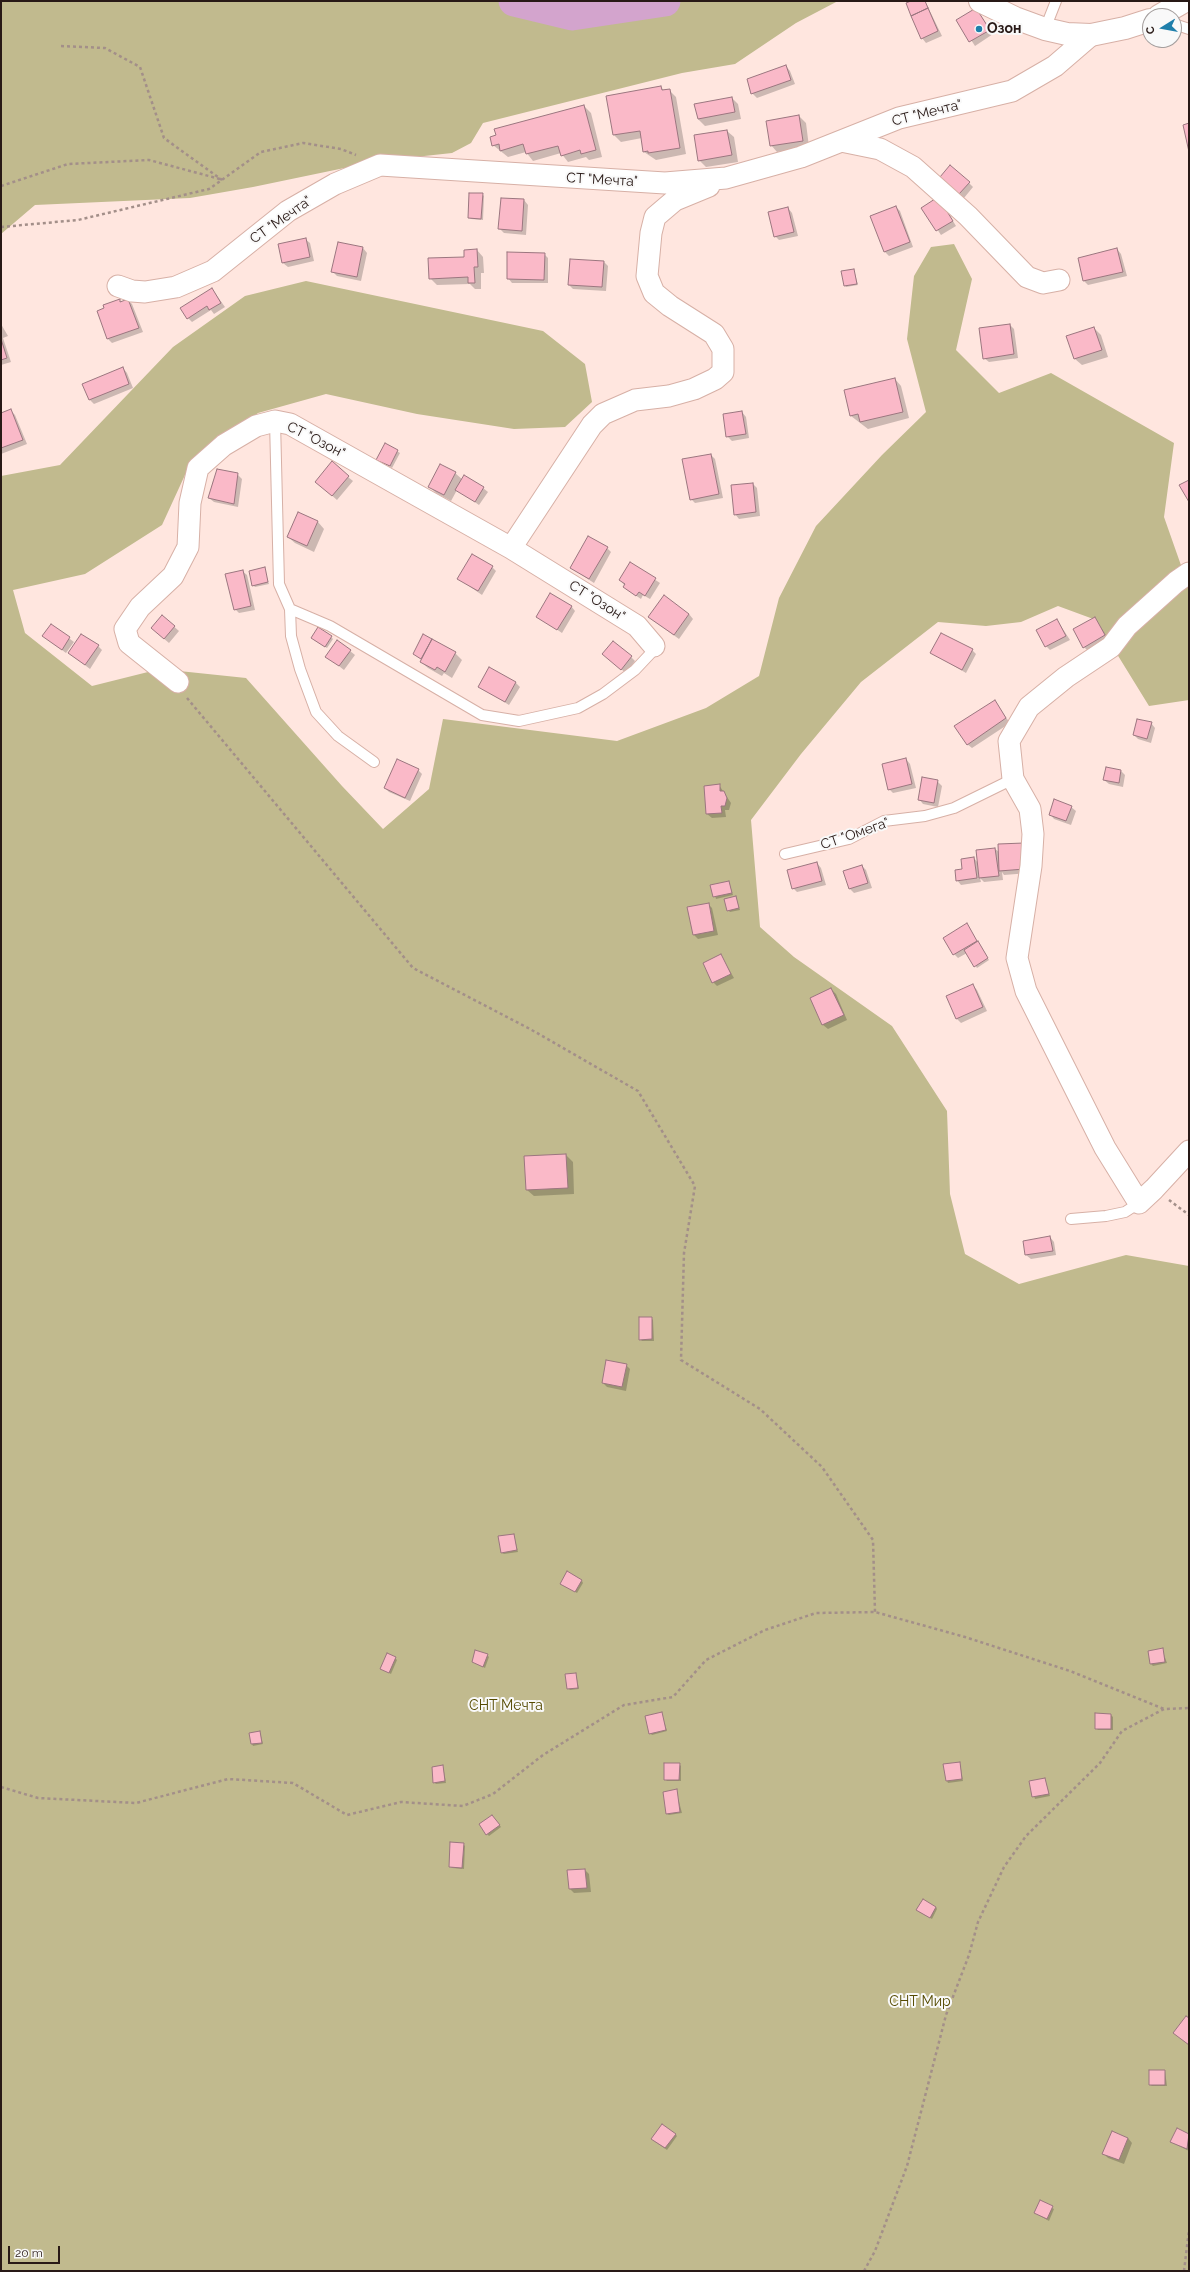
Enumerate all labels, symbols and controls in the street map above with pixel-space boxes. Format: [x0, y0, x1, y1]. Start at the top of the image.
north arrow [1142, 8, 1182, 48]
place label: Озон [987, 21, 1021, 37]
marker: Озон [974, 24, 984, 34]
text: С [1144, 25, 1158, 35]
street label: СТ "Мечта" [890, 96, 964, 130]
street label: СТ "Мечта" [566, 170, 638, 190]
street label: СТ "Мечта" [247, 193, 315, 247]
street label: СТ "Озон" [284, 418, 348, 462]
street label: СТ "Озон" [566, 577, 628, 625]
street label: СТ "Омега" [818, 814, 892, 854]
park label: СНТ Мечта [469, 1698, 543, 1714]
park label: СНТ Мир [889, 1994, 951, 2010]
scale bar [10, 2238, 62, 2264]
text: 20 m [15, 2246, 43, 2260]

